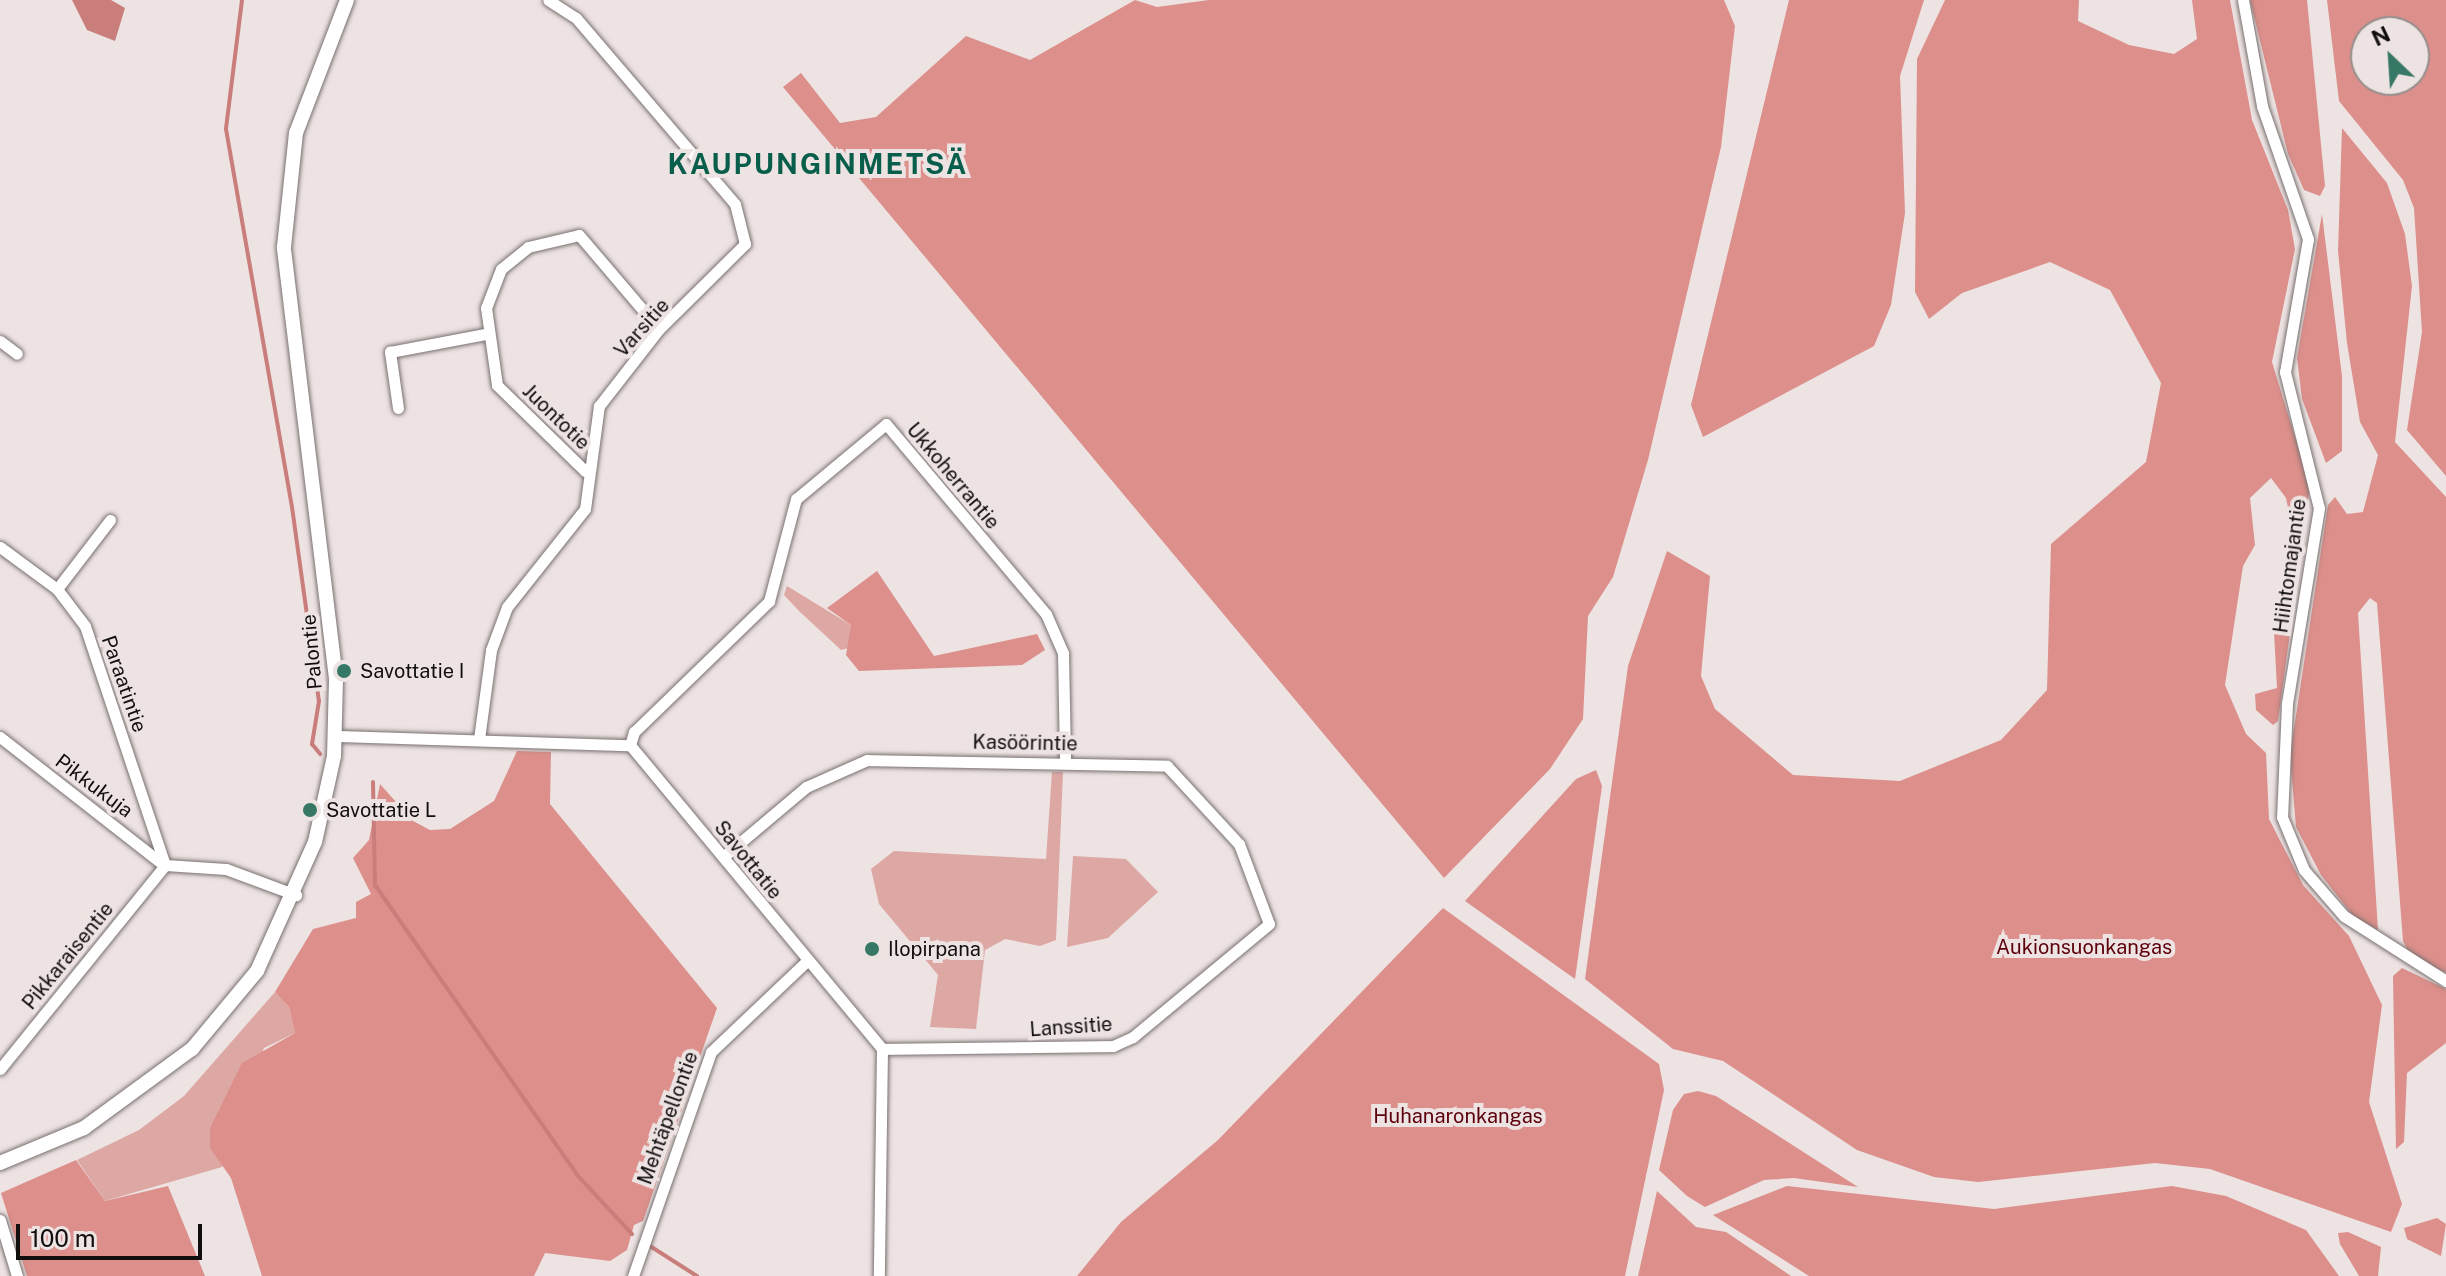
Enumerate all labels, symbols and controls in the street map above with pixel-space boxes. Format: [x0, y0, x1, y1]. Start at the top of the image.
north arrow [2350, 16, 2430, 96]
text: N [2367, 21, 2394, 51]
district label: KAUPUNGINMETSÄ [668, 147, 968, 181]
street label: Varsitie [609, 294, 675, 362]
street label: Juontotie [517, 379, 595, 455]
street label: Ukkoherrantie [901, 418, 1005, 534]
street label: Hiihtomajantie [2269, 497, 2311, 635]
street label: Palontie [297, 613, 327, 691]
street label: Paraatintie [96, 632, 152, 736]
place label: Savottatie I [360, 659, 465, 683]
marker: Savottatie I [335, 662, 353, 680]
street label: Kasöörintie [972, 730, 1078, 756]
street label: Pikkukuja [51, 749, 137, 823]
place label: Savottatie L [326, 798, 436, 822]
marker: Savottatie L [301, 801, 319, 819]
street label: Savottatie [709, 816, 787, 904]
street label: Pikkaraisentie [17, 897, 119, 1015]
park label: Aukionsuonkangas [1996, 935, 2172, 959]
place label: Ilopirpana [888, 937, 981, 961]
marker: Ilopirpana [863, 940, 881, 958]
street label: Lanssitie [1029, 1012, 1113, 1042]
street label: Mehtäpellontie [633, 1048, 703, 1188]
park label: Huhanaronkangas [1373, 1104, 1543, 1128]
scale bar [20, 1208, 206, 1258]
text: 100 m [30, 1224, 96, 1252]

